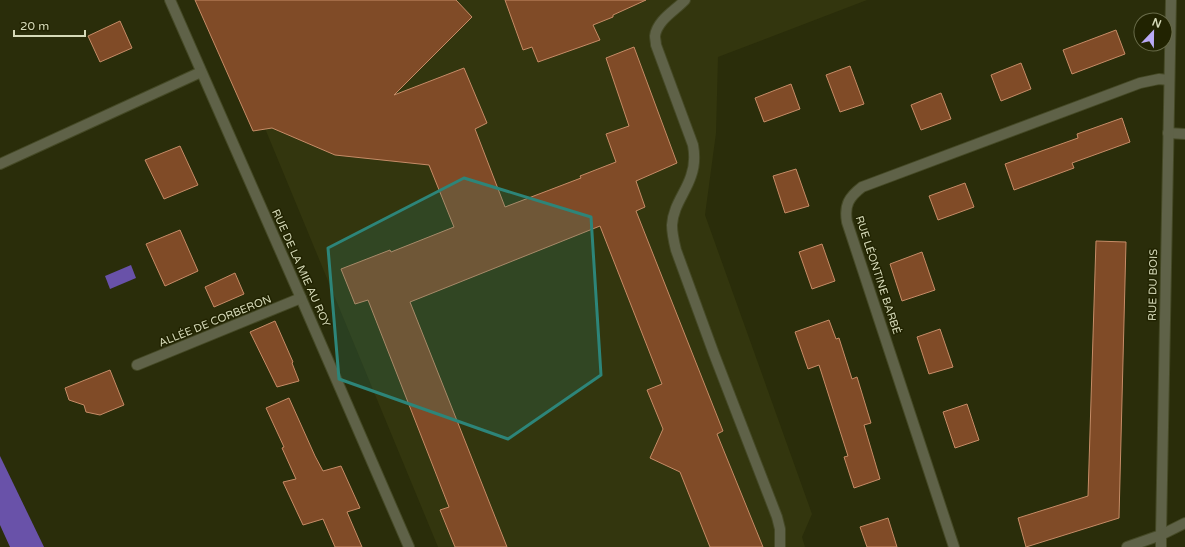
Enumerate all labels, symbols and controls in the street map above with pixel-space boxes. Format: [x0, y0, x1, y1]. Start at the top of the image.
scale bar [14, 12, 85, 38]
north arrow [1133, 12, 1173, 52]
text: N [1150, 16, 1163, 31]
text: 20 m [20, 19, 49, 33]
street label: RUE DE LA MIE AU ROY [269, 207, 333, 329]
street label: RUE LÉONTINE BARBÉ [853, 214, 904, 336]
street label: RUE DU BOIS [1146, 249, 1160, 321]
street label: ALLÉE DE CORBERON [156, 292, 273, 350]

